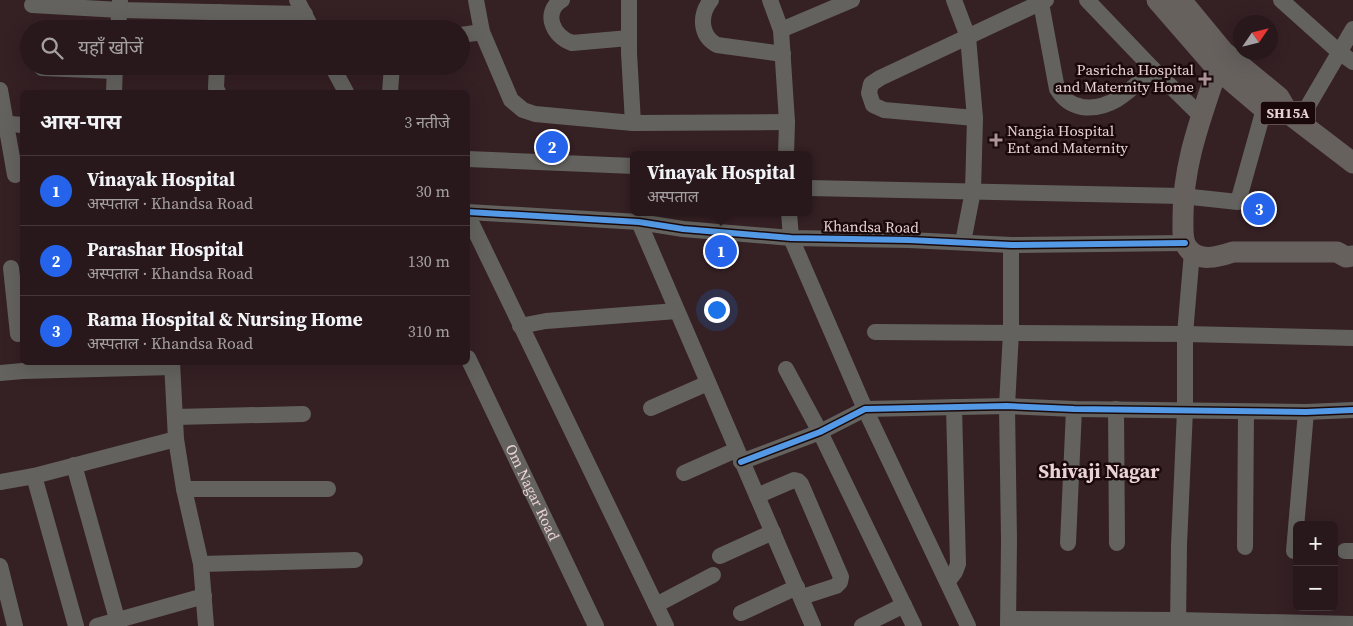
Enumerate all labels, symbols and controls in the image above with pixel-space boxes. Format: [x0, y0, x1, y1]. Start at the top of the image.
north arrow [1233, 15, 1278, 60]
search box [20, 20, 470, 75]
icon: search [38, 34, 66, 62]
text: यहाँ खोजें [78, 34, 143, 60]
place label: Pasricha Hospital and Maternity Home [1055, 59, 1195, 97]
marker: Pasricha Hospital and Maternity Home [1198, 72, 1212, 86]
road number: SH15A [1260, 102, 1316, 125]
text: आस-पास [40, 107, 121, 136]
text: 3 नतीजे [404, 111, 450, 133]
place label: Nangia Hospital Ent and Maternity [1007, 120, 1128, 158]
pin: 2 [536, 128, 568, 166]
marker: Nangia Hospital Ent and Maternity [989, 133, 1003, 147]
popup [630, 151, 812, 216]
text: Vinayak Hospital [647, 159, 795, 185]
text: Vinayak Hospital [87, 166, 235, 192]
text: 1 [52, 180, 60, 202]
text: 30 m [416, 180, 450, 202]
text: अस्पताल [647, 185, 699, 207]
pin: 3 [1243, 190, 1275, 228]
text: अस्पताल · Khandsa Road [87, 192, 253, 214]
street label: Khandsa Road [823, 215, 920, 238]
pin: 1 [705, 232, 737, 270]
text: Parashar Hospital [87, 236, 244, 262]
text: 2 [52, 250, 60, 272]
text: 130 m [408, 250, 450, 272]
text: अस्पताल · Khandsa Road [87, 262, 253, 284]
your location [704, 297, 730, 323]
text: Rama Hospital & Nursing Home [87, 306, 363, 332]
text: 3 [52, 320, 60, 342]
text: 310 m [408, 320, 450, 342]
text: अस्पताल · Khandsa Road [87, 332, 253, 354]
street label: Om Nagar Road [501, 440, 565, 545]
district label: Shivaji Nagar [1038, 457, 1160, 485]
map controls [1293, 521, 1338, 611]
button: + [1293, 521, 1338, 566]
button: − [1293, 566, 1338, 611]

